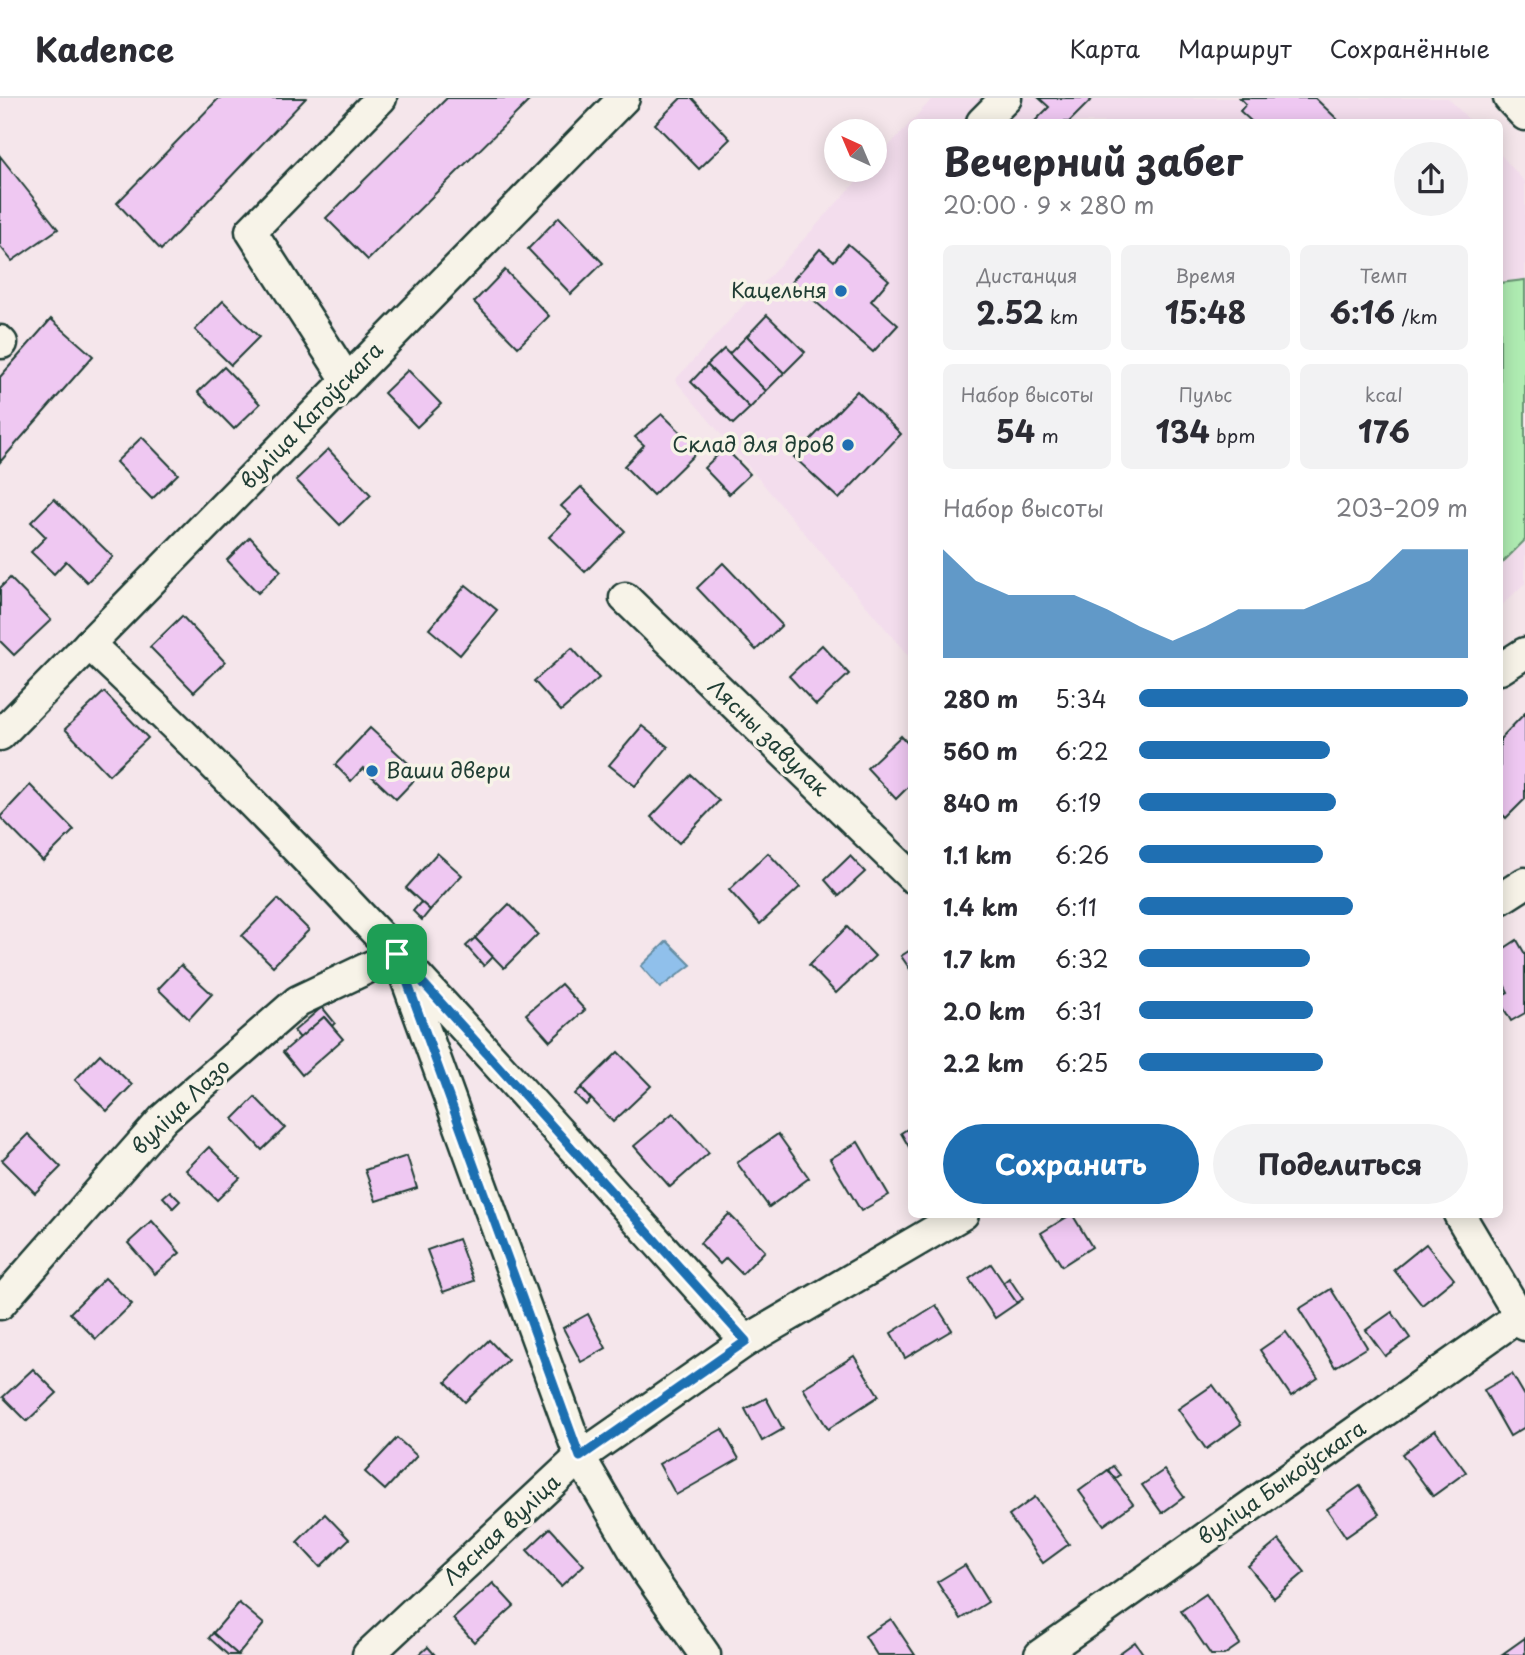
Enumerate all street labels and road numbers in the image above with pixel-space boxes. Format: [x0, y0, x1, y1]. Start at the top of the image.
street label: вуліца Катоўскага [232, 333, 390, 496]
street label: Лясны завулак [702, 670, 837, 803]
street label: вуліца Лазо [123, 1050, 236, 1161]
street label: вуліца Быкоўскага [1190, 1411, 1372, 1552]
street label: Лясная вуліца [435, 1465, 567, 1592]

